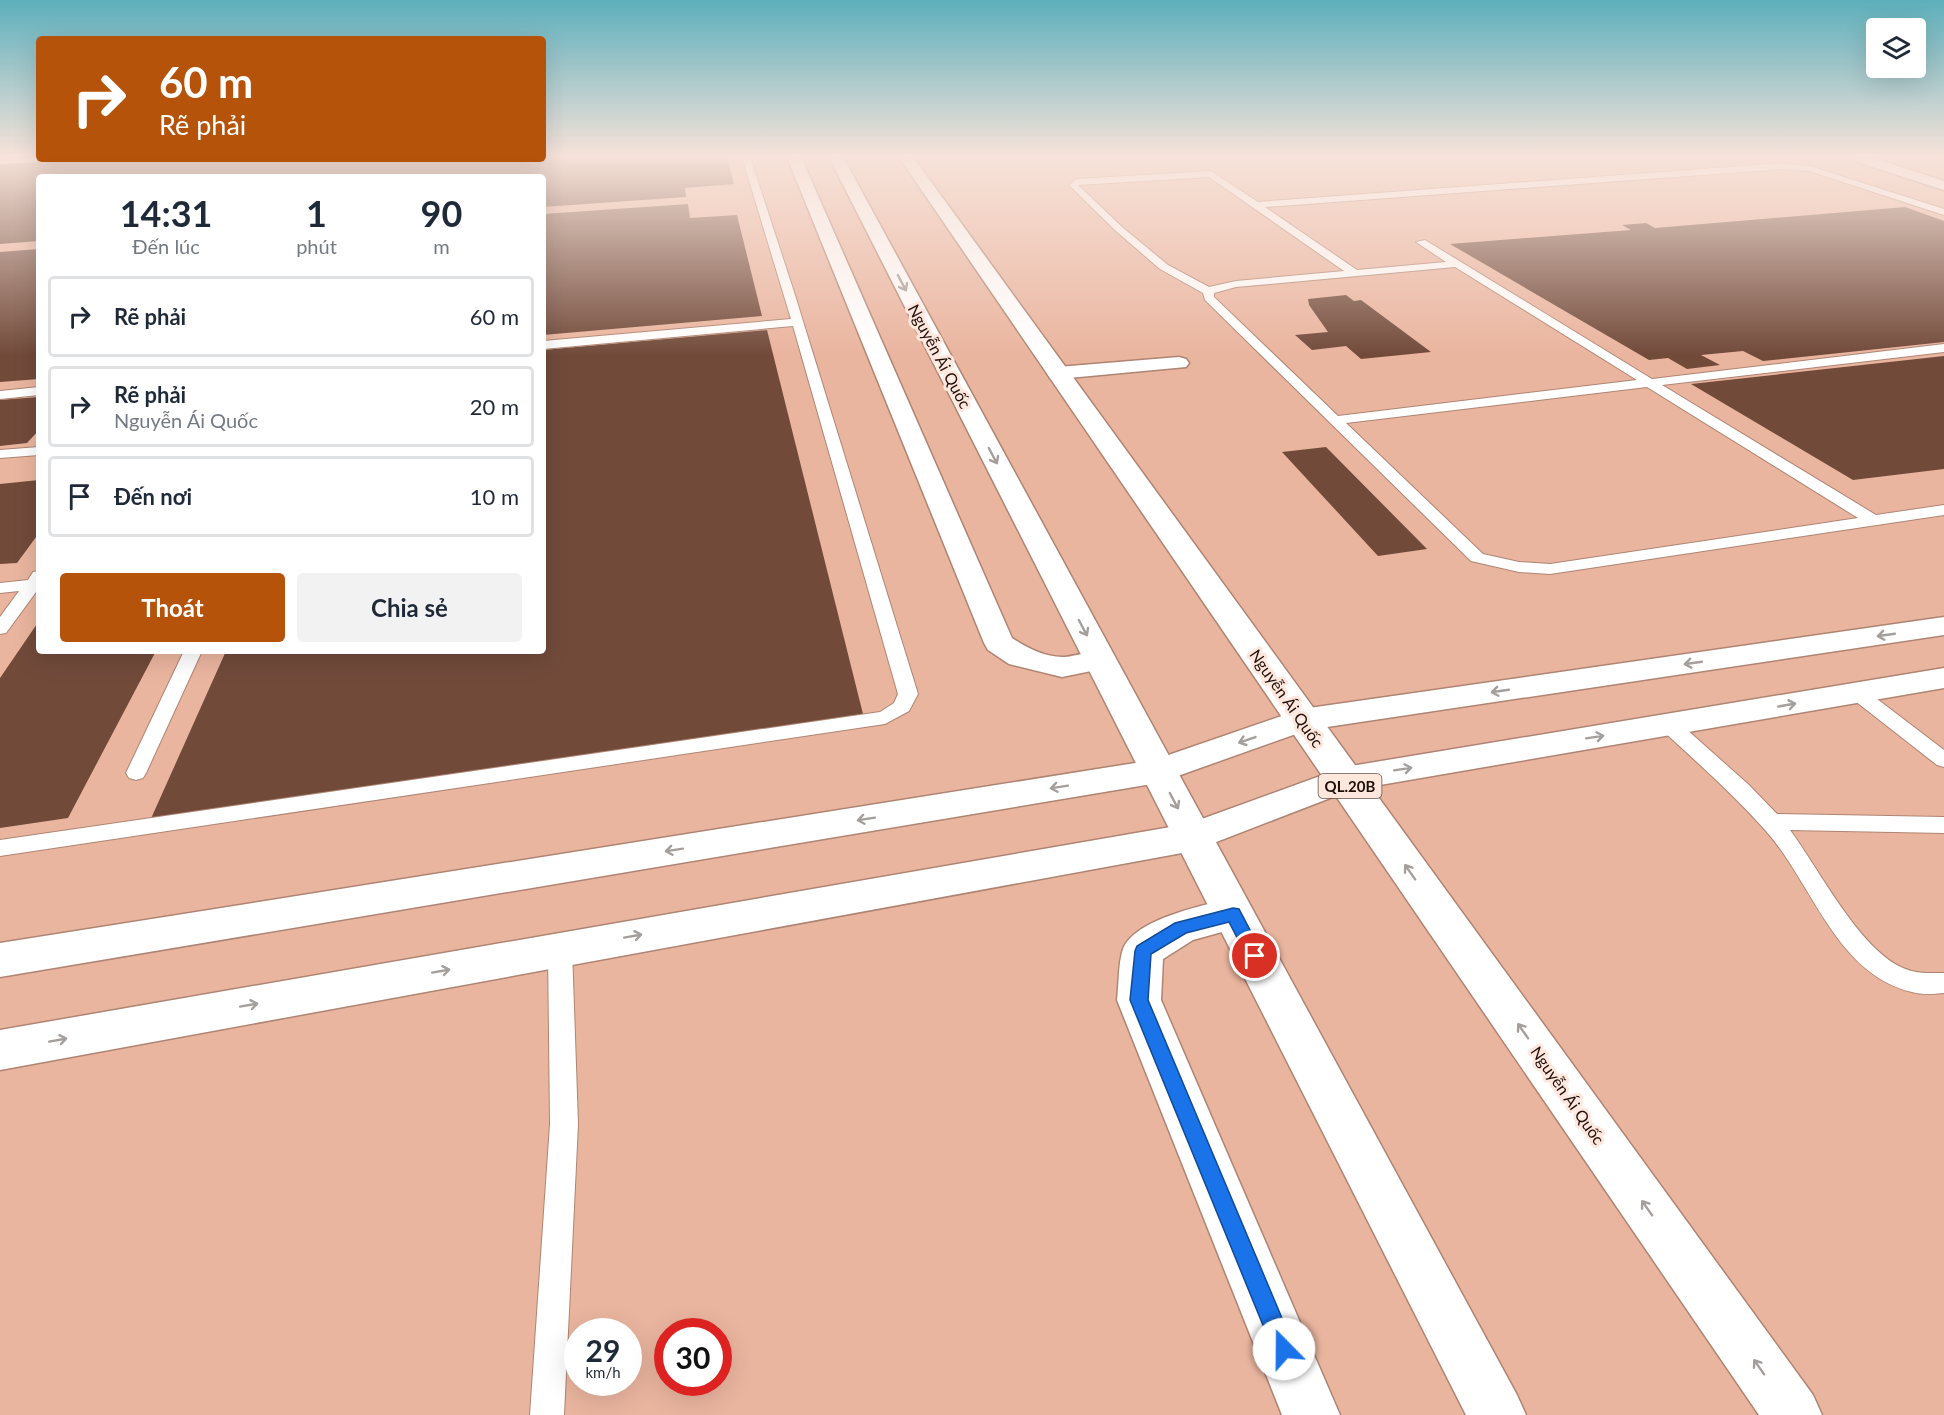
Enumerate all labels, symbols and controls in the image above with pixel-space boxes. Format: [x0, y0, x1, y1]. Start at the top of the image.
map controls [1866, 18, 1926, 78]
button: layers [1866, 18, 1926, 78]
text: 60 m [159, 57, 253, 107]
icon: right [60, 60, 138, 138]
text: Rẽ phải [159, 108, 246, 141]
text: 14:31 [120, 191, 212, 235]
text: 1 [306, 191, 327, 235]
text: 90 [421, 191, 462, 235]
text: Đến lúc [132, 234, 200, 258]
text: phút [296, 234, 337, 258]
text: m [433, 234, 450, 258]
one-way arrow [897, 274, 908, 292]
icon: right [63, 300, 96, 333]
street label: Nguyễn Ái Quốc [905, 301, 976, 412]
text: Rẽ phải [114, 303, 186, 330]
text: 60 m [470, 303, 519, 330]
text: Rẽ phải [114, 381, 186, 408]
icon: right [63, 390, 96, 423]
text: 20 m [470, 393, 519, 420]
text: Nguyễn Ái Quốc [114, 408, 258, 432]
one-way arrow [987, 447, 999, 465]
icon: arrive [63, 480, 96, 513]
text: Đến nơi [114, 483, 192, 510]
text: 10 m [470, 483, 519, 510]
button: Thoát [60, 573, 285, 642]
button: Chia sẻ [297, 573, 522, 642]
one-way arrow [1078, 619, 1089, 637]
one-way arrow [1877, 629, 1897, 640]
street label: Nguyễn Ái Quốc [1246, 645, 1328, 751]
one-way arrow [1684, 657, 1704, 668]
one-way arrow [1491, 686, 1511, 697]
one-way arrow [1777, 699, 1797, 710]
one-way arrow [1585, 731, 1604, 742]
one-way arrow [1238, 735, 1257, 746]
one-way arrow [1392, 763, 1412, 774]
road number: QL.20B [1318, 774, 1382, 798]
one-way arrow [1049, 782, 1069, 793]
one-way arrow [1168, 792, 1180, 809]
one-way arrow [857, 813, 877, 824]
one-way arrow [664, 845, 684, 856]
one-way arrow [1404, 864, 1416, 880]
one-way arrow [623, 930, 643, 941]
pin [1229, 930, 1280, 981]
icon: arrive [1238, 939, 1271, 972]
one-way arrow [431, 965, 451, 976]
one-way arrow [239, 999, 259, 1010]
one-way arrow [1517, 1024, 1529, 1040]
one-way arrow [47, 1034, 67, 1045]
street label: Nguyễn Ái Quốc [1527, 1042, 1609, 1148]
one-way arrow [1641, 1200, 1653, 1216]
position arrow [1252, 1317, 1316, 1381]
speed limit sign: 30 [654, 1318, 732, 1396]
text: 29 [586, 1332, 620, 1368]
one-way arrow [1753, 1360, 1765, 1376]
text: km/h [585, 1363, 621, 1381]

